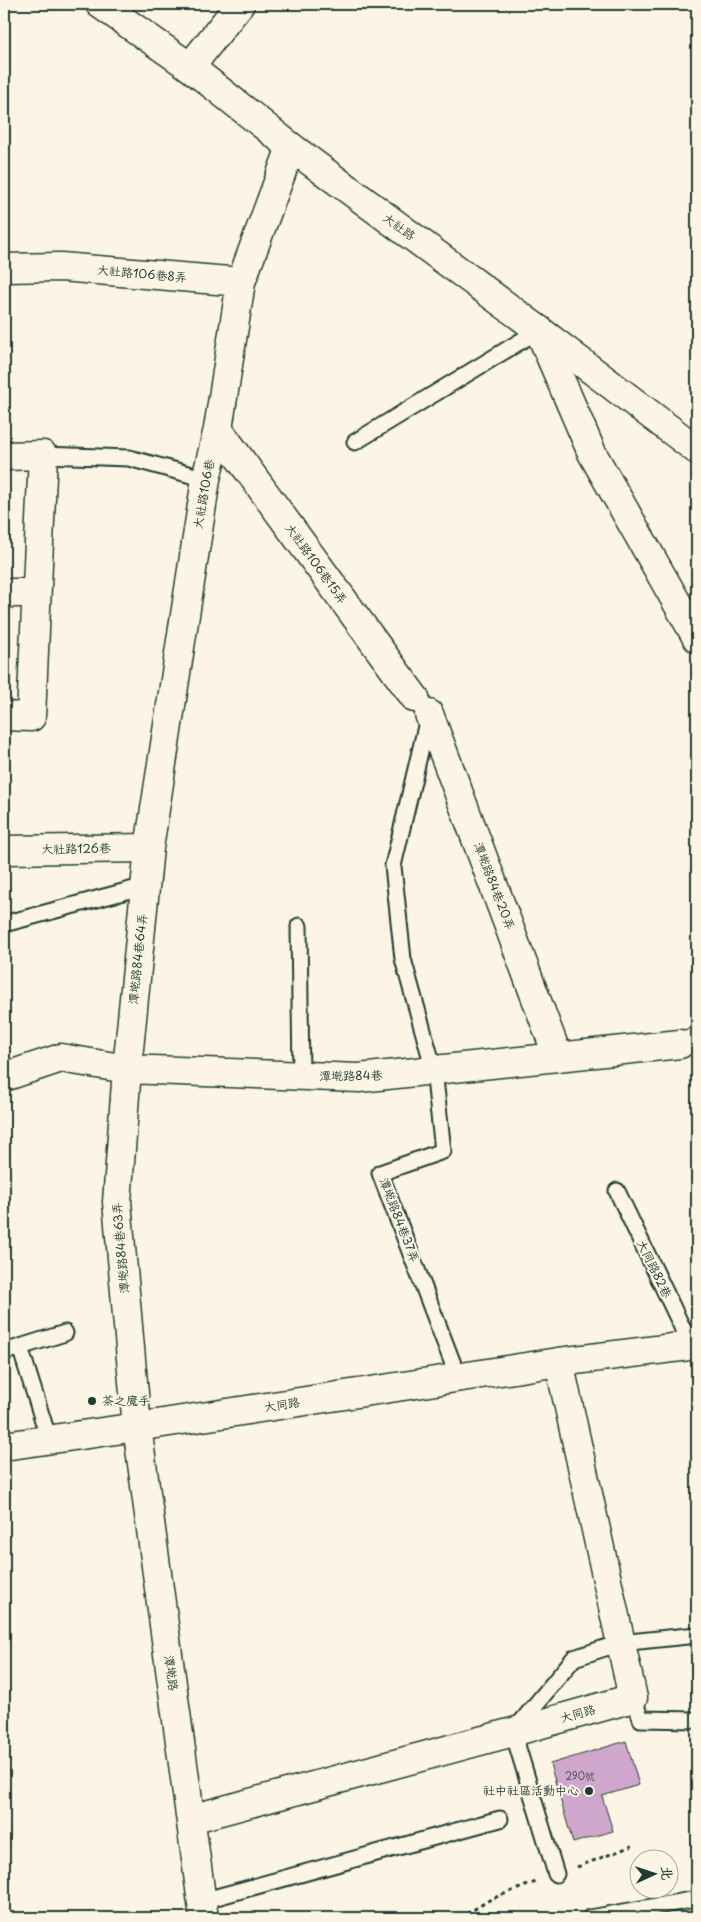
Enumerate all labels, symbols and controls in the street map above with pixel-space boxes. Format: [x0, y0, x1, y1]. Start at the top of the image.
street label: 大社路 [380, 208, 419, 244]
street label: 大社路106巷8弄 [96, 260, 188, 286]
street label: 大社路106巷 [188, 458, 218, 530]
street label: 大社路106巷15弄 [281, 519, 352, 607]
street label: 大社路126巷 [41, 838, 111, 858]
street label: 潭墘路84巷20弄 [470, 839, 520, 932]
street label: 潭墘路84巷64弄 [123, 912, 151, 1005]
street label: 潭墘路84巷 [319, 1065, 383, 1085]
street label: 潭墘路84巷37弄 [375, 1175, 424, 1265]
street label: 潭墘路84巷63弄 [107, 1202, 133, 1294]
street label: 大同路82巷 [633, 1236, 677, 1301]
place label: 茶之魔手 [102, 1391, 150, 1409]
street label: 大同路 [263, 1392, 301, 1416]
marker: 茶之魔手 [86, 1395, 98, 1407]
street label: 潭墘路 [161, 1654, 183, 1692]
street label: 大同路 [558, 1699, 598, 1727]
house number: 290號 [565, 1768, 595, 1783]
place label: 社中社區活動中心 [483, 1781, 579, 1799]
marker: 社中社區活動中心 [583, 1785, 595, 1797]
north arrow [628, 1850, 678, 1900]
text: 北 [657, 1866, 678, 1881]

